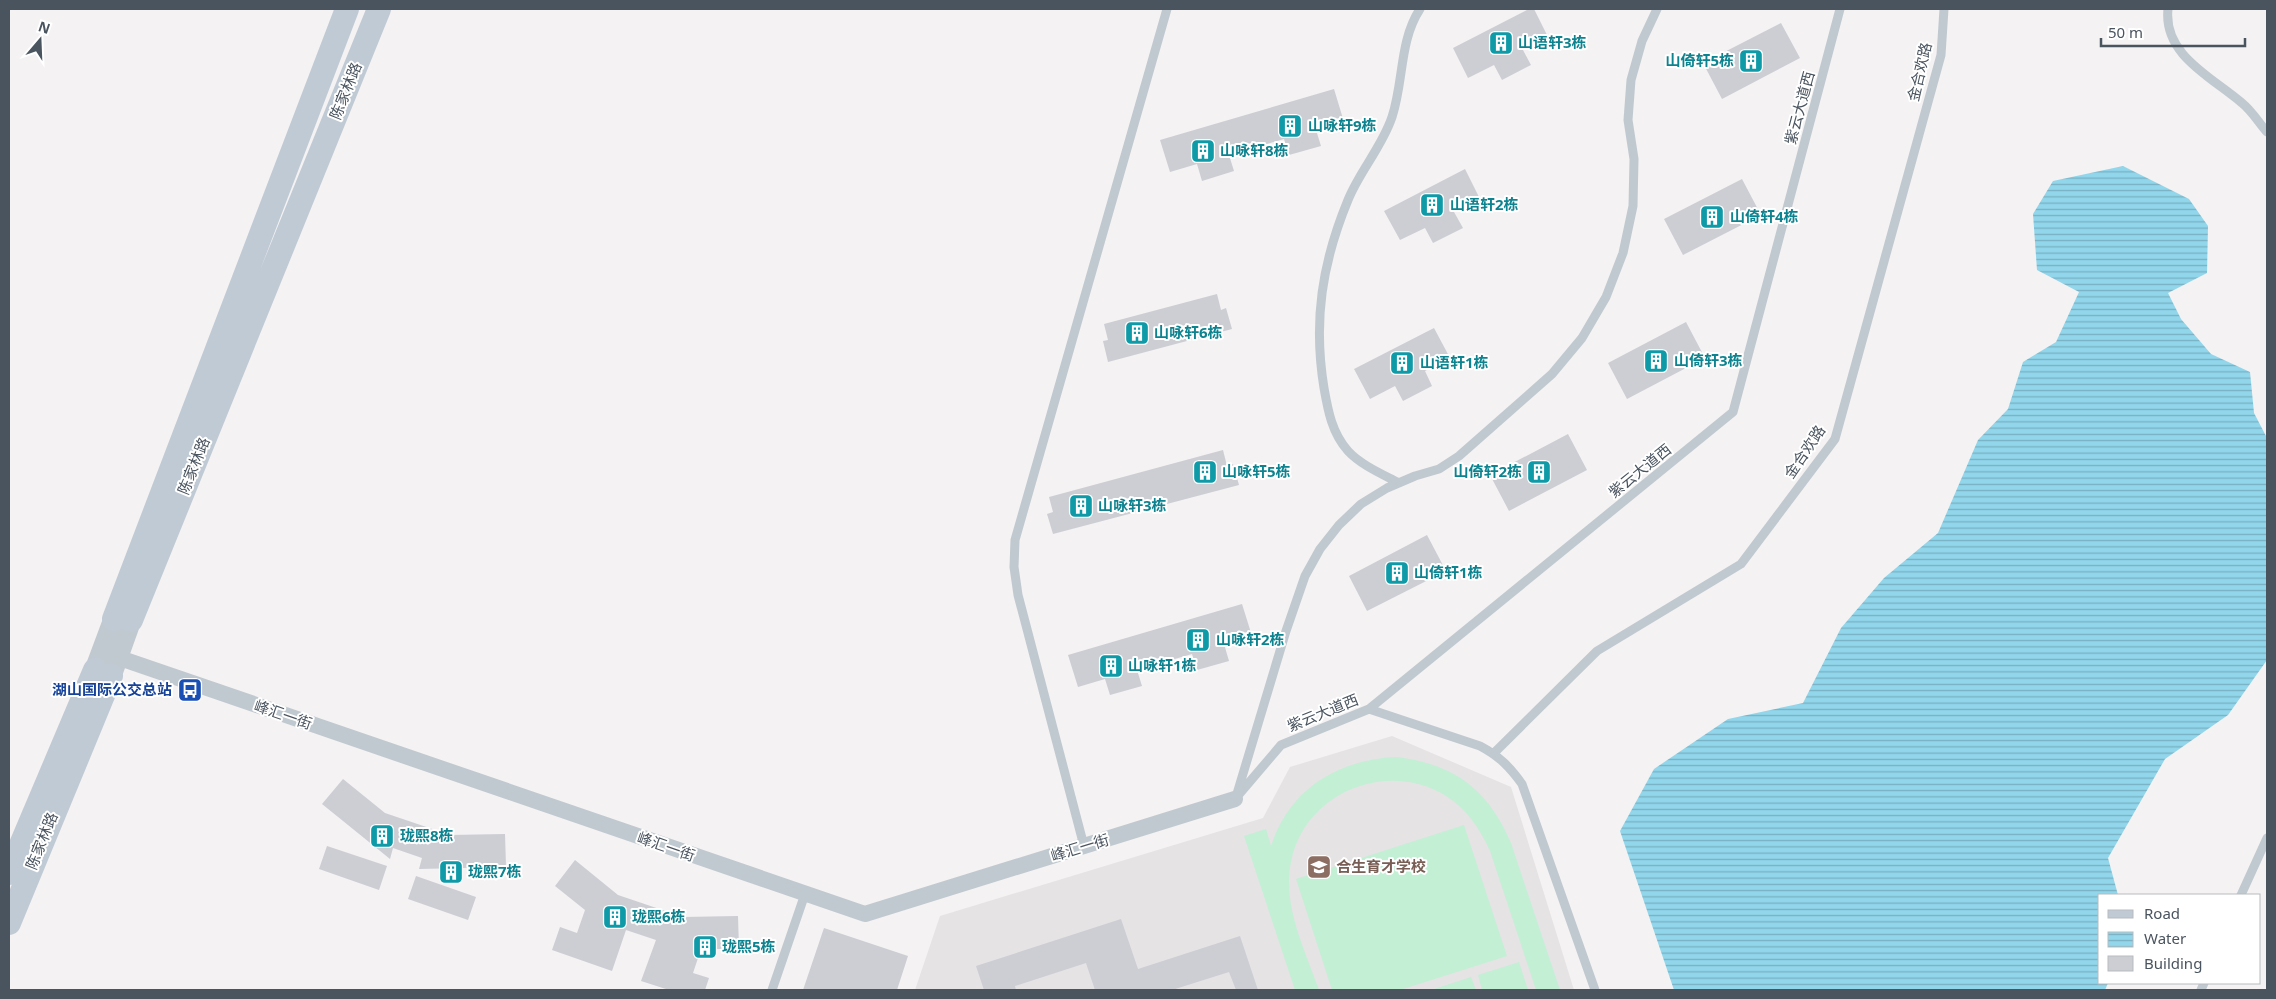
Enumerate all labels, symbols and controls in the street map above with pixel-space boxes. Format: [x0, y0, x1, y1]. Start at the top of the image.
north arrow [15, 15, 65, 65]
scale bar [2101, 15, 2245, 47]
text: N [36, 16, 53, 38]
text: 50 m [2108, 22, 2143, 42]
building icon: 山语轩3栋 [1488, 30, 1514, 56]
place label: 山语轩3栋 [1518, 32, 1587, 52]
street label: 金合欢路 [1903, 40, 1936, 103]
building icon: 山倚轩5栋 [1738, 48, 1764, 74]
place label: 山倚轩5栋 [1665, 50, 1734, 70]
street label: 陈家林路 [325, 59, 366, 122]
street label: 紫云大道西 [1780, 69, 1818, 147]
building icon: 山咏轩9栋 [1277, 113, 1303, 139]
place label: 山咏轩9栋 [1308, 115, 1377, 135]
building icon: 山咏轩8栋 [1190, 138, 1216, 164]
place label: 山咏轩8栋 [1220, 140, 1289, 160]
building icon: 山语轩2栋 [1419, 192, 1445, 218]
place label: 山语轩2栋 [1450, 194, 1519, 214]
building icon: 山倚轩4栋 [1699, 204, 1725, 230]
place label: 山倚轩4栋 [1730, 206, 1799, 226]
building icon: 山咏轩6栋 [1124, 320, 1150, 346]
place label: 山咏轩6栋 [1154, 322, 1223, 342]
building icon: 山倚轩3栋 [1643, 348, 1669, 374]
building icon: 山语轩1栋 [1389, 350, 1415, 376]
place label: 山倚轩3栋 [1674, 350, 1743, 370]
place label: 山语轩1栋 [1420, 352, 1489, 372]
street label: 金合欢路 [1779, 421, 1829, 482]
street label: 陈家林路 [173, 434, 214, 497]
street label: 紫云大道西 [1604, 439, 1675, 502]
building icon: 山咏轩5栋 [1192, 459, 1218, 485]
building icon: 山倚轩2栋 [1526, 459, 1552, 485]
place label: 山咏轩5栋 [1222, 461, 1291, 481]
place label: 山倚轩2栋 [1453, 461, 1522, 481]
building icon: 山咏轩3栋 [1068, 493, 1094, 519]
place label: 山咏轩3栋 [1098, 495, 1167, 515]
building icon: 山倚轩1栋 [1384, 560, 1410, 586]
place label: 山倚轩1栋 [1414, 562, 1483, 582]
building icon: 山咏轩2栋 [1185, 627, 1211, 653]
place label: 山咏轩2栋 [1216, 629, 1285, 649]
building icon: 山咏轩1栋 [1098, 653, 1124, 679]
place label: 山咏轩1栋 [1128, 655, 1197, 675]
bus stop icon: 湖山国际公交总站 [177, 677, 203, 703]
place label: 湖山国际公交总站 [52, 679, 172, 699]
street label: 紫云大道西 [1284, 689, 1361, 735]
street label: 峰汇一街 [252, 695, 315, 733]
street label: 陈家林路 [21, 809, 62, 872]
building icon: 珑熙8栋 [369, 823, 395, 849]
place label: 珑熙8栋 [400, 825, 454, 845]
street label: 峰汇一街 [635, 827, 698, 865]
street label: 峰汇一街 [1048, 829, 1111, 865]
school or university icon: 合生育才学校 [1306, 854, 1332, 880]
place label: 合生育才学校 [1336, 856, 1426, 876]
building icon: 珑熙7栋 [438, 859, 464, 885]
place label: 珑熙7栋 [468, 861, 522, 881]
legend [2098, 894, 2261, 984]
text: Road [2144, 903, 2180, 923]
building icon: 珑熙6栋 [602, 904, 628, 930]
place label: 珑熙6栋 [632, 906, 686, 926]
text: Water [2144, 928, 2186, 948]
building icon: 珑熙5栋 [692, 934, 718, 960]
place label: 珑熙5栋 [722, 936, 776, 956]
text: Building [2144, 953, 2202, 973]

